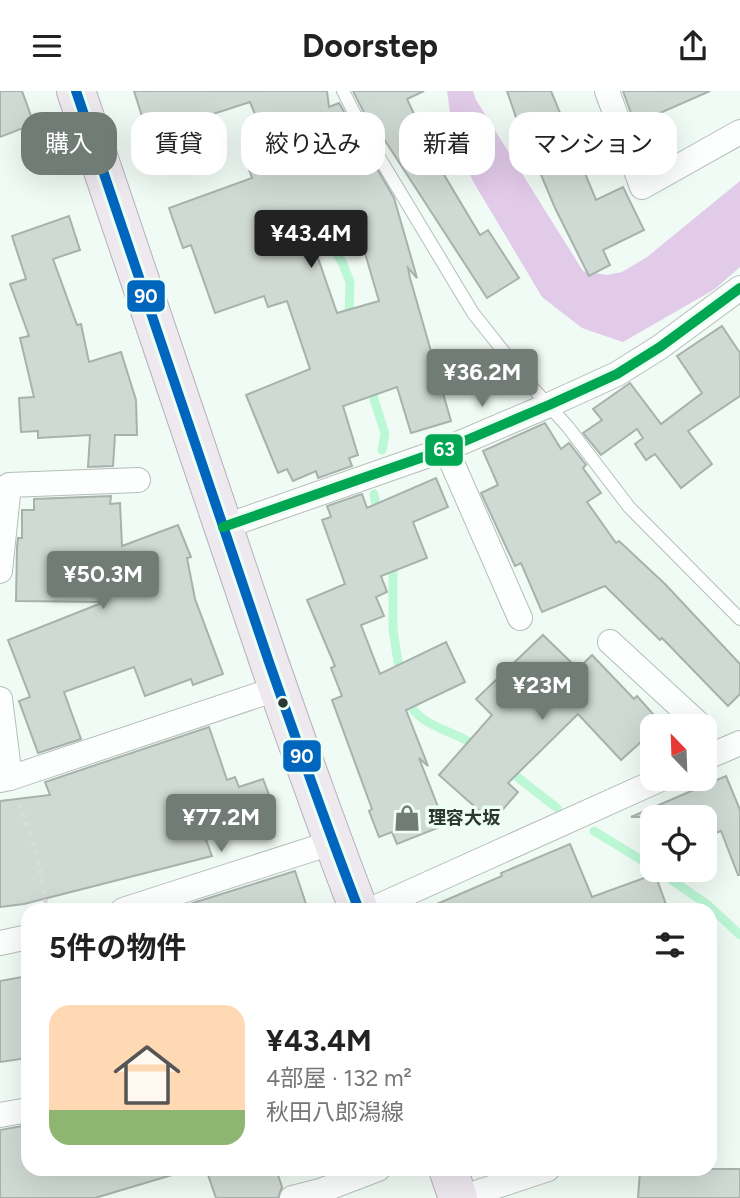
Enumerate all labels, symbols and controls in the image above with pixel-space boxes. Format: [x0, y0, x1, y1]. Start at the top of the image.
icon: menu [28, 27, 66, 65]
text: Doorstep [302, 27, 438, 65]
icon: share [674, 27, 712, 65]
chip: 購入 [21, 112, 117, 175]
chip: 賃貸 [131, 112, 227, 175]
chip: 絞り込み [241, 112, 385, 175]
chip: 新着 [399, 112, 495, 175]
chip: マンション [509, 112, 677, 175]
pin: ¥43.4M [254, 211, 368, 270]
text: ¥43.4M [270, 219, 352, 247]
line badge: 90 [126, 279, 166, 313]
text: 90 [134, 285, 158, 308]
pin: ¥36.2M [425, 349, 539, 409]
text: ¥36.2M [443, 358, 521, 386]
line badge: 63 [424, 433, 464, 467]
text: 63 [433, 438, 455, 461]
pin: ¥50.3M [46, 552, 160, 611]
text: ¥50.3M [63, 560, 143, 588]
pin: ¥23M [501, 663, 583, 722]
text: ¥23M [512, 671, 572, 699]
unlabelled marker [276, 696, 290, 710]
north arrow [640, 714, 718, 791]
map controls [640, 714, 717, 882]
line badge: 90 [282, 739, 322, 773]
text: 90 [290, 745, 314, 768]
pin: ¥77.2M [164, 795, 278, 854]
text: ¥77.2M [182, 803, 260, 831]
shop icon: 理容大坂 [392, 803, 422, 833]
button: locate [640, 805, 717, 882]
place label: 理容大坂 [428, 807, 501, 829]
icon: filters [651, 926, 689, 964]
text: 5件の物件 [49, 929, 186, 966]
text: ¥43.4M [266, 1022, 372, 1059]
icon: home [105, 1033, 189, 1117]
text: 4部屋 · 132 m² [266, 1064, 412, 1092]
text: 秋田八郎潟線 [266, 1098, 404, 1126]

